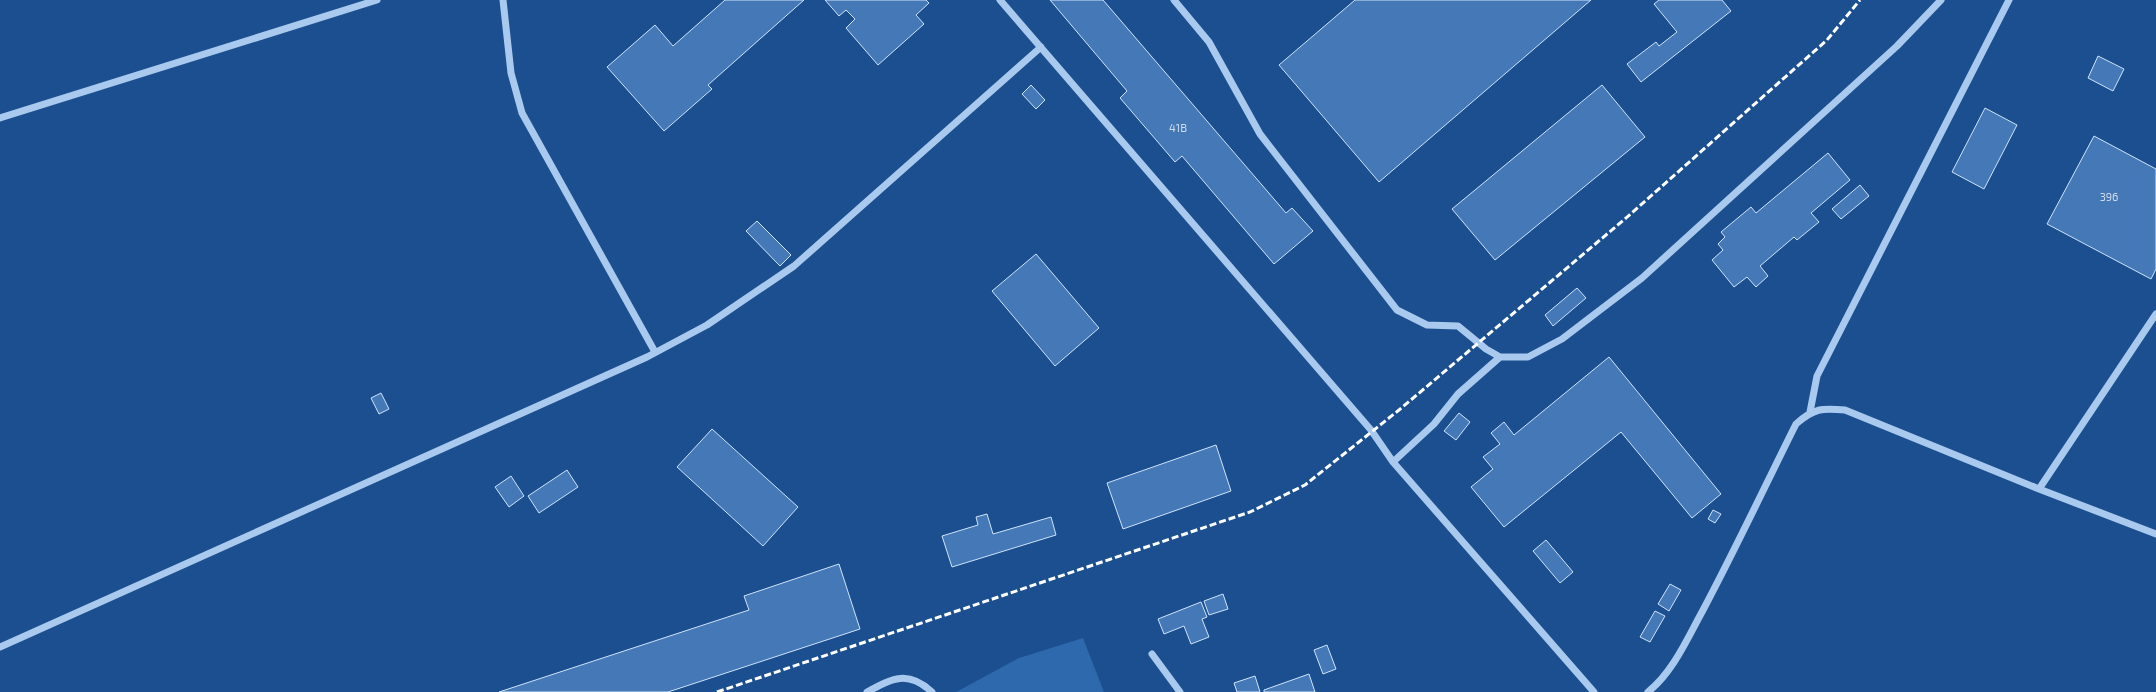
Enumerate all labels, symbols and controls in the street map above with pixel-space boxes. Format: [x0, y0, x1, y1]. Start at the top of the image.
house number: 41В [1169, 121, 1187, 134]
house number: 396 [2100, 190, 2118, 203]

